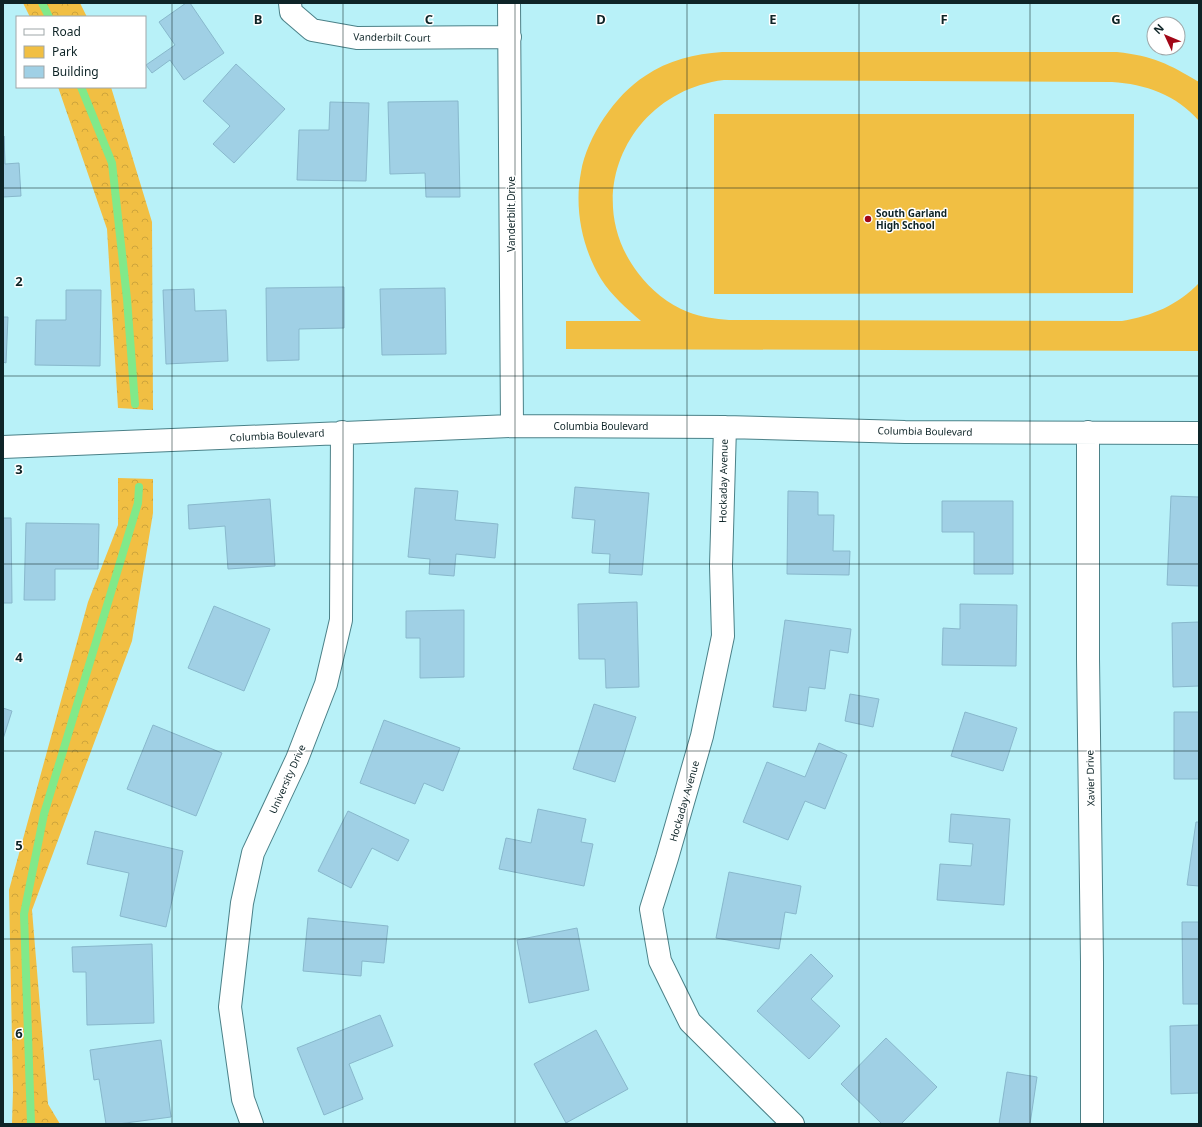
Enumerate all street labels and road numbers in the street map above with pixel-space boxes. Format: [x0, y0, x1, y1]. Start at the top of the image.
street label: Vanderbilt Court [353, 29, 431, 45]
street label: Vanderbilt Drive [504, 176, 518, 252]
street label: Columbia Boulevard [554, 419, 648, 433]
street label: Columbia Boulevard [877, 423, 973, 439]
street label: Columbia Boulevard [229, 426, 325, 444]
street label: Hockaday Avenue [715, 439, 731, 523]
street label: University Drive [265, 742, 309, 816]
street label: Xavier Drive [1083, 749, 1097, 806]
street label: Hockaday Avenue [666, 758, 702, 843]

